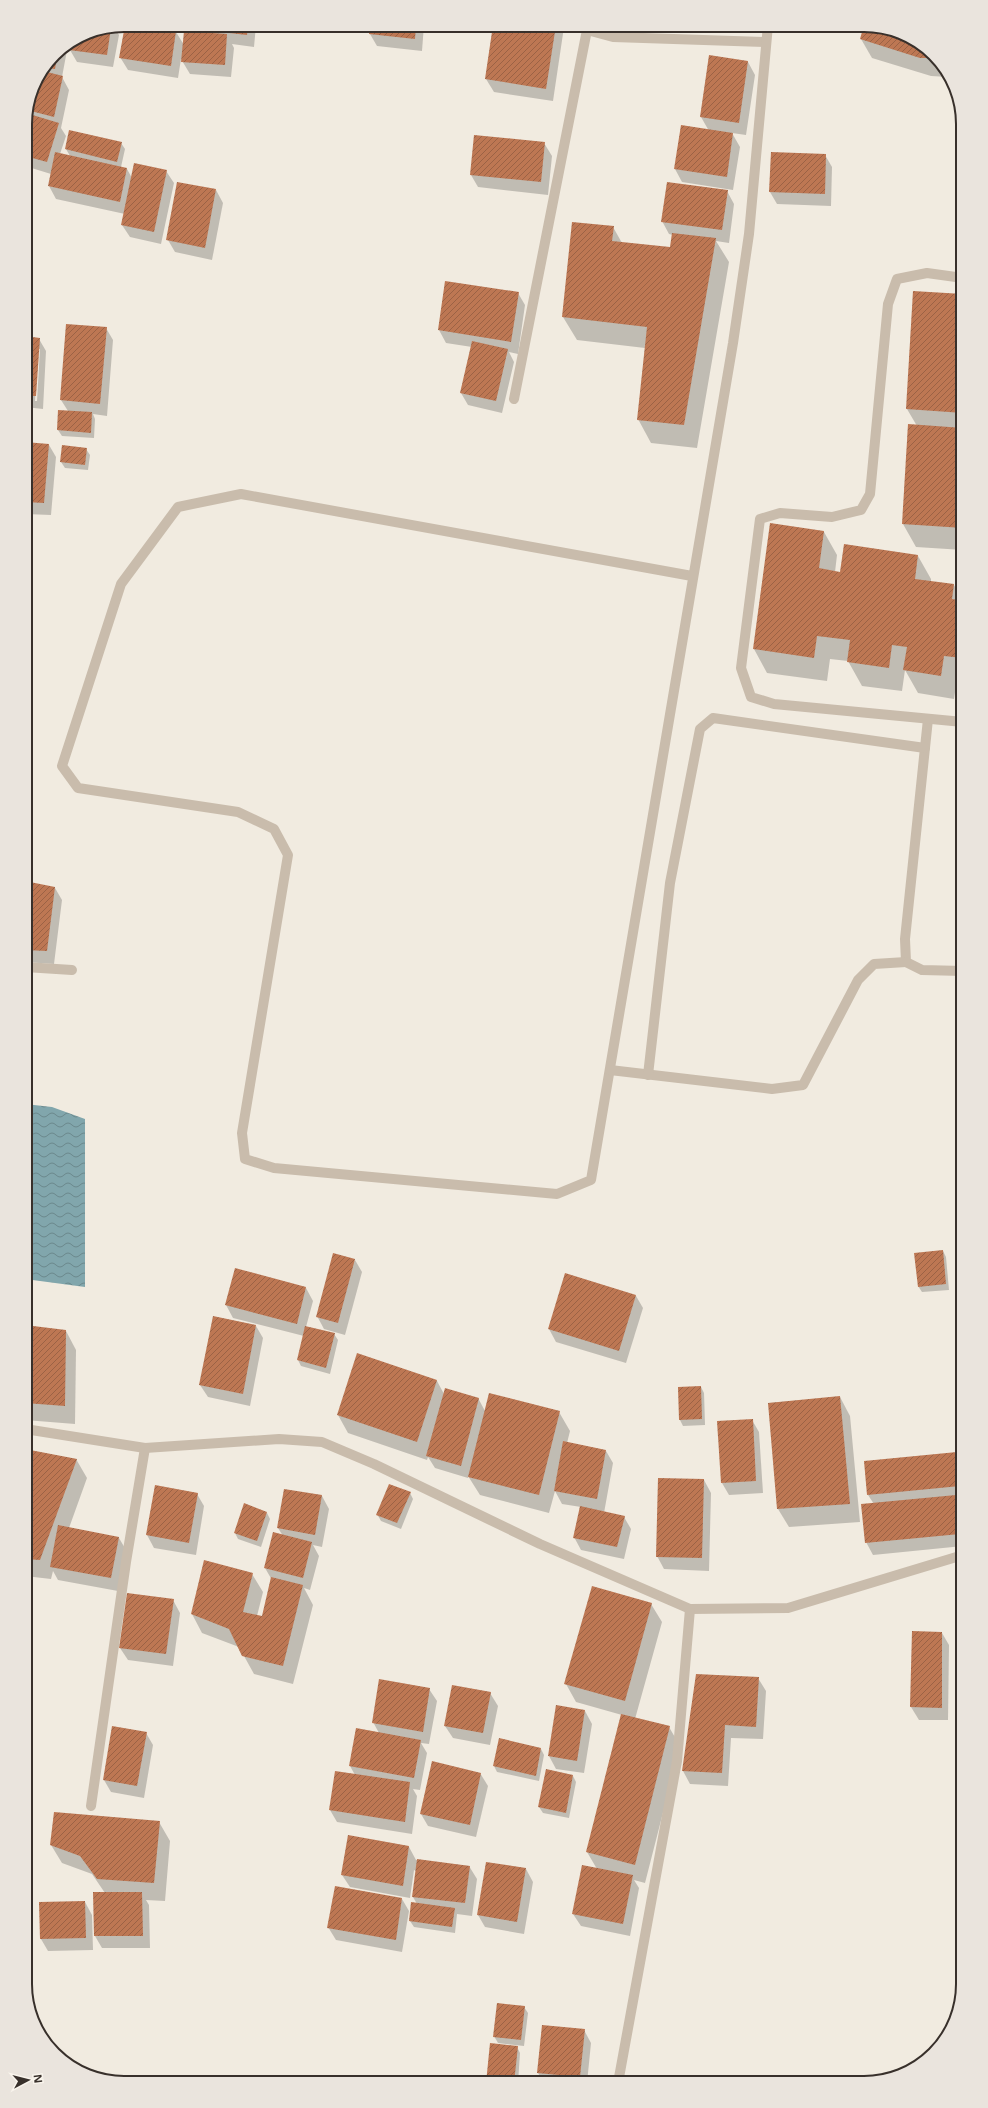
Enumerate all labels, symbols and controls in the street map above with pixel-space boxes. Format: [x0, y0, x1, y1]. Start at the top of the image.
north arrow [8, 2060, 48, 2100]
text: N [30, 2073, 46, 2084]

